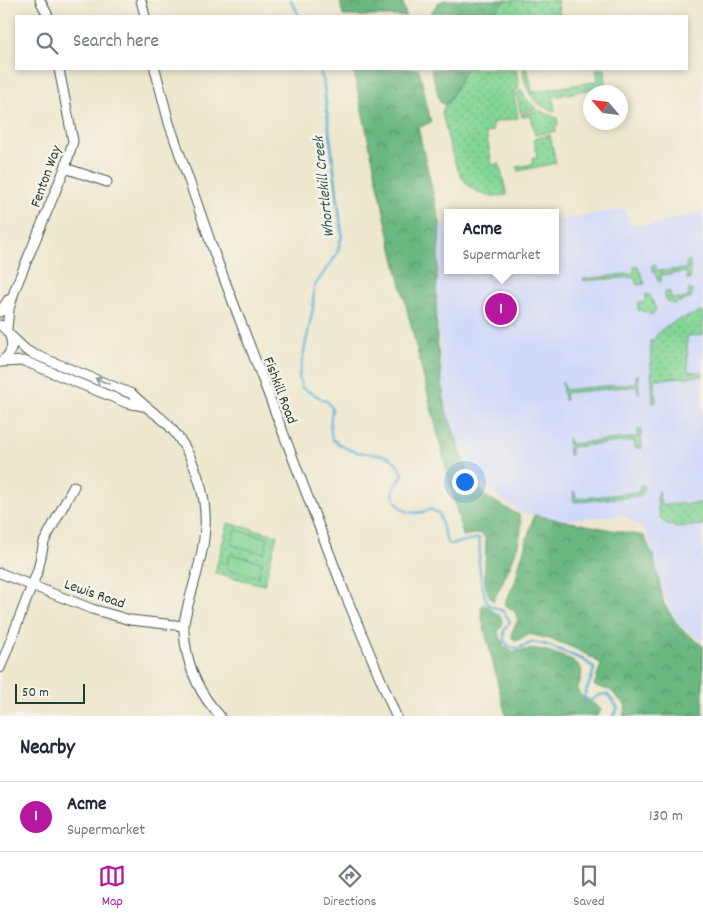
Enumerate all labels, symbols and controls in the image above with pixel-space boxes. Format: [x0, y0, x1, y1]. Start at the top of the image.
search box [15, 15, 688, 70]
icon: search [33, 29, 61, 57]
text: Search here [73, 29, 159, 56]
north arrow [583, 85, 628, 130]
water label: Whortlekill Creek [308, 134, 341, 238]
street label: Fenton Way [26, 142, 69, 211]
popup [444, 209, 559, 274]
text: Acme [462, 217, 502, 244]
text: Supermarket [462, 244, 541, 267]
pin: 1 [485, 290, 517, 328]
street label: Fishkill Road [256, 354, 302, 427]
one-way arrow [95, 376, 110, 385]
your location [452, 469, 478, 495]
street label: Lewis Road [61, 574, 128, 616]
scale bar [15, 681, 85, 704]
text: 50 m [22, 683, 49, 703]
text: Nearby [20, 734, 75, 764]
text: Acme [67, 792, 106, 819]
text: 1 [34, 805, 38, 828]
text: 130 m [649, 805, 683, 828]
text: Supermarket [67, 819, 145, 842]
tab: Map [98, 862, 126, 912]
tab: Directions [323, 862, 376, 912]
tab: Saved [573, 862, 605, 912]

